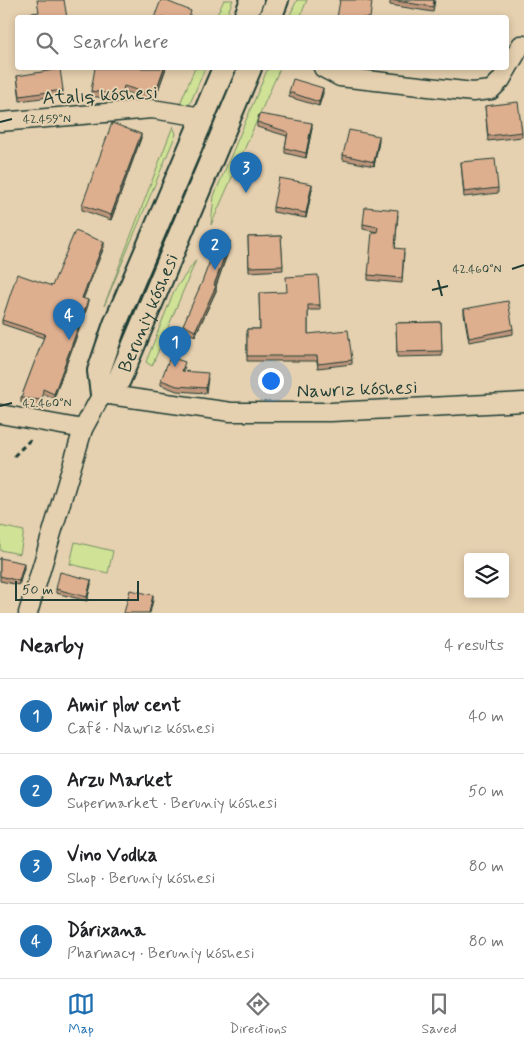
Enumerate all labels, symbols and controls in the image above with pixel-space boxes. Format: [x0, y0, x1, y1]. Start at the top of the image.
search box [15, 15, 509, 70]
icon: search [33, 29, 61, 57]
text: Search here [73, 30, 169, 55]
street label: Atalıq kóshesi [42, 80, 158, 111]
text: 42.459°N [23, 112, 71, 128]
pin: 3 [230, 152, 262, 193]
pin: 2 [199, 229, 231, 270]
street label: Beruniy kóshesi [113, 250, 185, 377]
text: 42.460°N [452, 262, 502, 278]
pin: 4 [53, 299, 85, 340]
pin: 1 [159, 326, 191, 367]
your location [258, 368, 284, 394]
street label: Nawrız kóshesi [296, 375, 418, 404]
text: 42.460°N [22, 396, 72, 412]
map controls [464, 553, 509, 598]
button: layers [464, 553, 509, 598]
scale bar [15, 578, 139, 601]
text: 50 m [22, 581, 53, 599]
text: Nearby [20, 632, 84, 660]
text: 4 results [444, 635, 504, 656]
text: Amir plov cent [67, 693, 181, 718]
text: 1 [32, 706, 40, 727]
text: 40 m [468, 706, 504, 727]
text: Café · Nawrız kóshesi [67, 718, 215, 739]
text: Arzu Market [67, 768, 173, 793]
text: 2 [32, 781, 40, 802]
text: 50 m [468, 781, 504, 802]
text: Supermarket · Beruniy kóshesi [67, 793, 277, 814]
text: Vino Vodka [67, 843, 158, 868]
text: 3 [32, 856, 40, 877]
text: 80 m [469, 856, 504, 877]
text: Shop · Beruniy kóshesi [67, 868, 215, 889]
text: Dárixana [67, 918, 145, 943]
text: 4 [31, 931, 41, 952]
text: 80 m [469, 931, 504, 952]
text: Pharmacy · Beruniy kóshesi [67, 943, 254, 964]
tab: Map [67, 990, 95, 1038]
tab: Directions [230, 990, 287, 1038]
tab: Saved [421, 990, 457, 1038]

